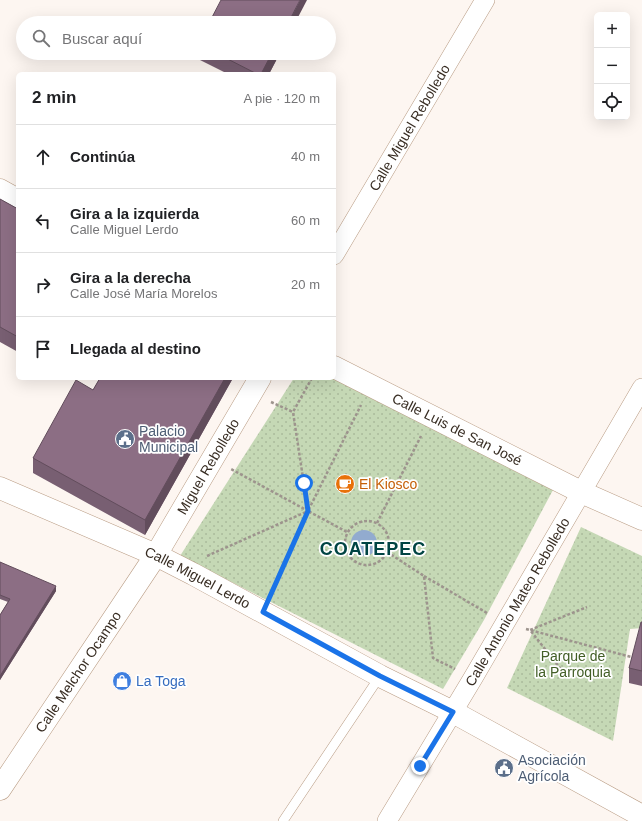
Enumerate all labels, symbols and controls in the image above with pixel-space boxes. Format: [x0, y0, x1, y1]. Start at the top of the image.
map controls [594, 12, 630, 120]
button: + [594, 12, 630, 48]
search box [16, 16, 336, 60]
icon: search [30, 27, 52, 49]
text: Buscar aquí [62, 30, 142, 47]
button: − [594, 48, 630, 84]
street label: Calle Miguel Rebolledo [366, 61, 453, 194]
button: locate [594, 84, 630, 120]
text: 2 min [32, 88, 76, 107]
text: A pie · 120 m [243, 91, 320, 106]
icon: ahead [32, 146, 54, 168]
text: Continúa [70, 148, 135, 165]
text: 40 m [291, 149, 320, 164]
text: Gira a la izquierda [70, 205, 199, 222]
icon: left [32, 210, 54, 232]
text: 60 m [291, 213, 320, 228]
text: Calle Miguel Lerdo [70, 222, 178, 237]
text: Gira a la derecha [70, 269, 191, 286]
icon: right [32, 274, 54, 296]
text: 20 m [291, 277, 320, 292]
text: Calle José María Morelos [70, 286, 217, 301]
icon: arrive [32, 338, 54, 360]
text: Llegada al destino [70, 340, 201, 357]
street label: Calle Luis de San José [390, 390, 525, 469]
street label: Miguel Rebolledo [174, 415, 243, 517]
place label: Palacio Municipal [139, 423, 198, 455]
public building icon: Palacio Municipal [114, 428, 136, 450]
cafe icon: El Kiosco [334, 473, 356, 495]
route start [295, 474, 313, 492]
place label: El Kiosco [359, 476, 418, 492]
street label: Calle Antonio Mateo Rebolledo [462, 514, 573, 689]
district label: COATEPEC [320, 539, 426, 559]
street label: Calle Miguel Lerdo [143, 543, 253, 612]
street label: Calle Melchor Ocampo [32, 608, 125, 735]
park label: Parque de la Parroquia [535, 648, 611, 680]
shop icon: La Toga [111, 670, 133, 692]
place label: La Toga [136, 673, 186, 689]
place label: Asociación Agrícola [518, 752, 586, 784]
route end [411, 757, 429, 775]
public building icon: Asociación Agrícola [493, 757, 515, 779]

